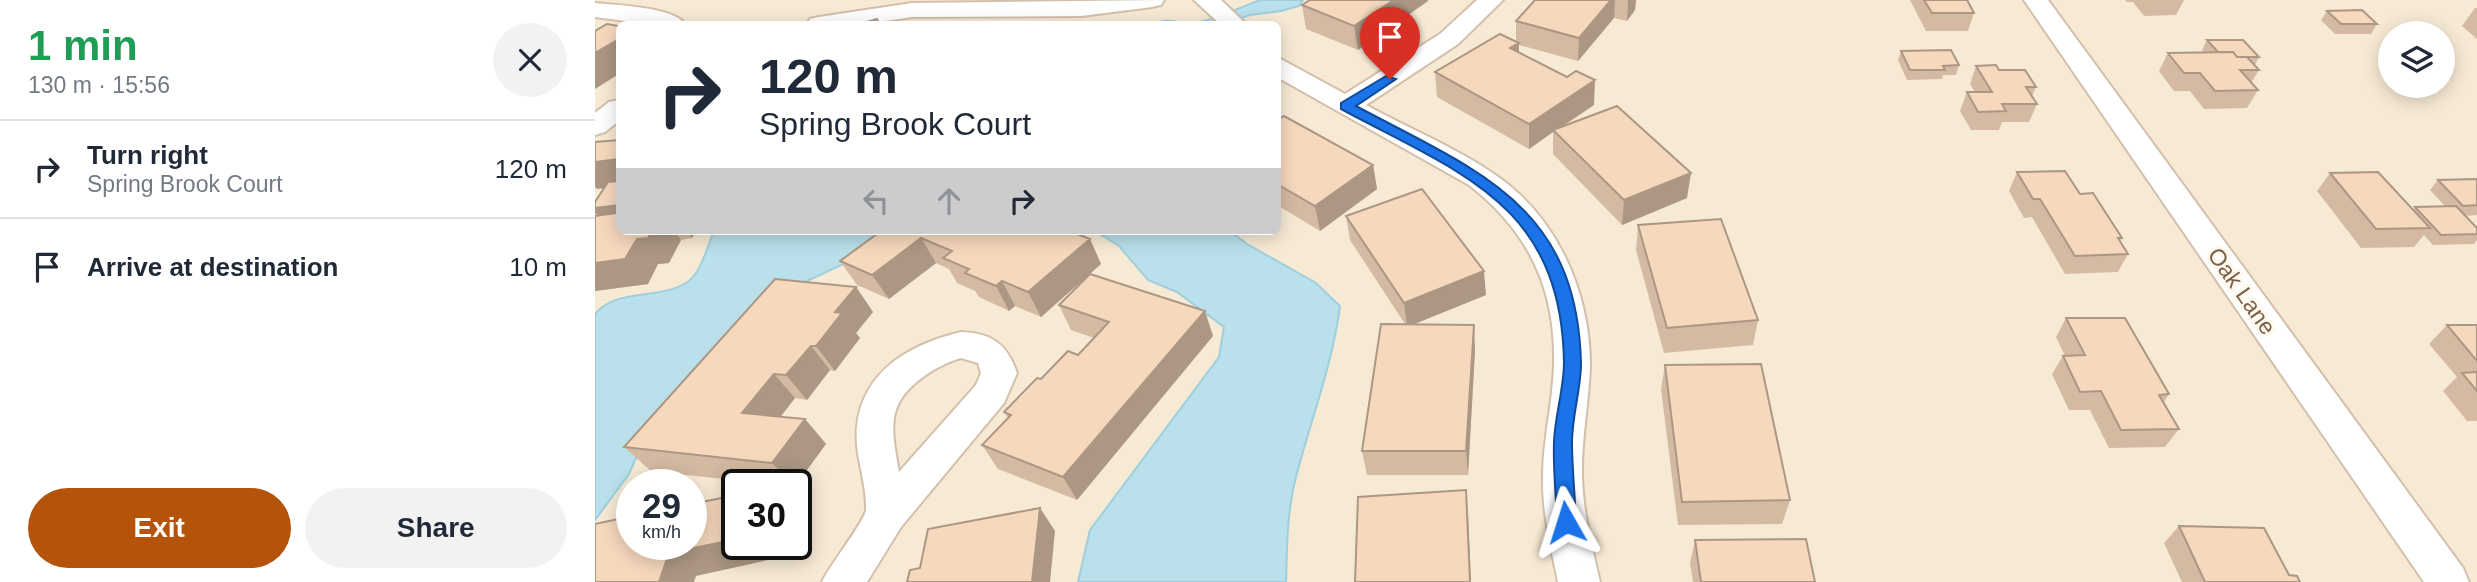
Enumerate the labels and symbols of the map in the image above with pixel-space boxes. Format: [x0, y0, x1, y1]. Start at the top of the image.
pin [1360, 7, 1420, 79]
street label: Oak Lane [2203, 243, 2281, 339]
speed limit sign: 30 [721, 469, 812, 560]
position arrow [1529, 485, 1603, 559]

